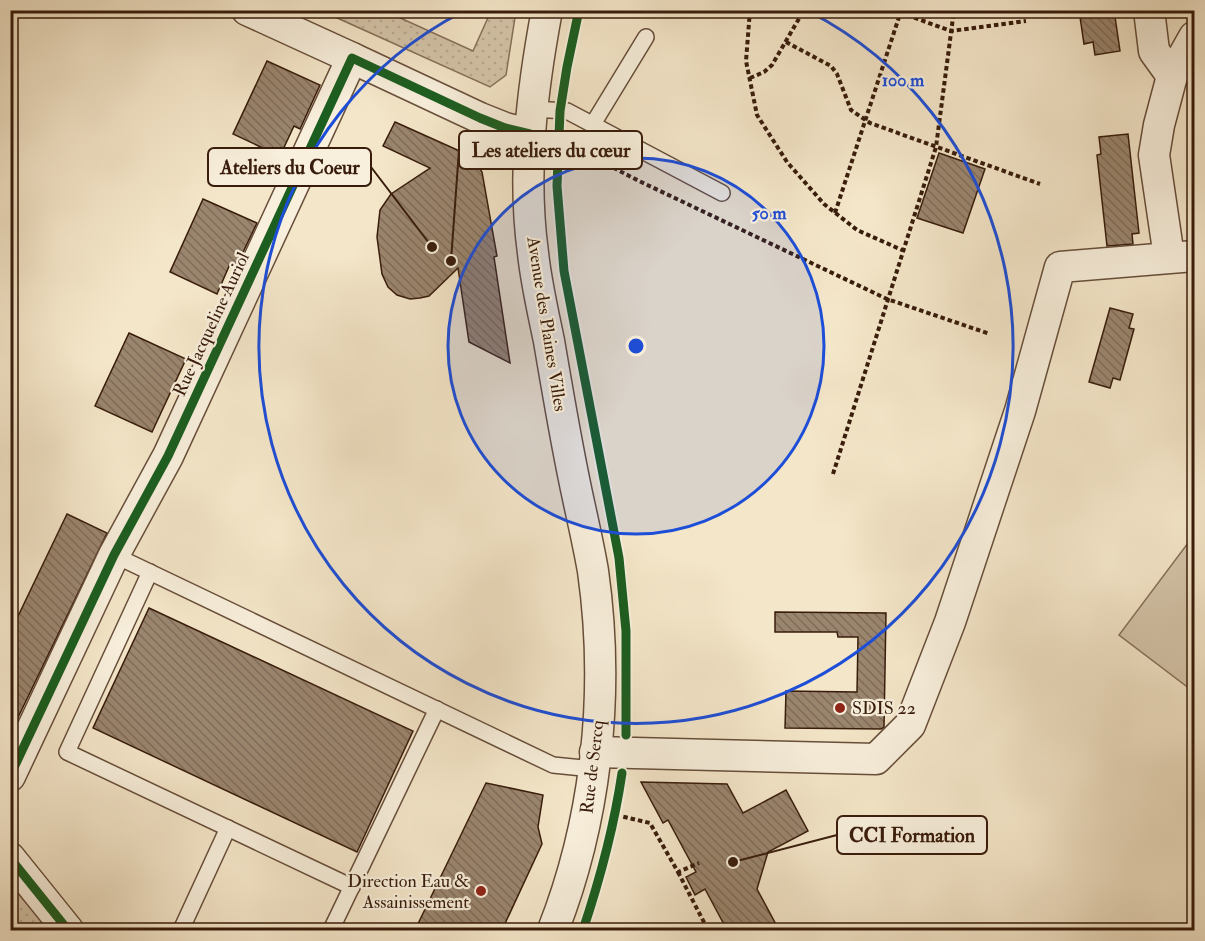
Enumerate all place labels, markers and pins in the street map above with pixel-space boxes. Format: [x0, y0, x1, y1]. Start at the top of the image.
callout: Les ateliers du cœur [459, 131, 642, 169]
callout: Ateliers du Coeur [208, 148, 371, 186]
centre of rings [626, 336, 646, 356]
place label: SDIS 22 [852, 697, 916, 720]
marker: SDIS 22 [833, 701, 847, 715]
callout: CCI Formation [837, 816, 987, 854]
place label: Direction Eau & Assainissement [347, 870, 469, 914]
marker: Direction Eau & Assainissement [474, 884, 488, 898]

